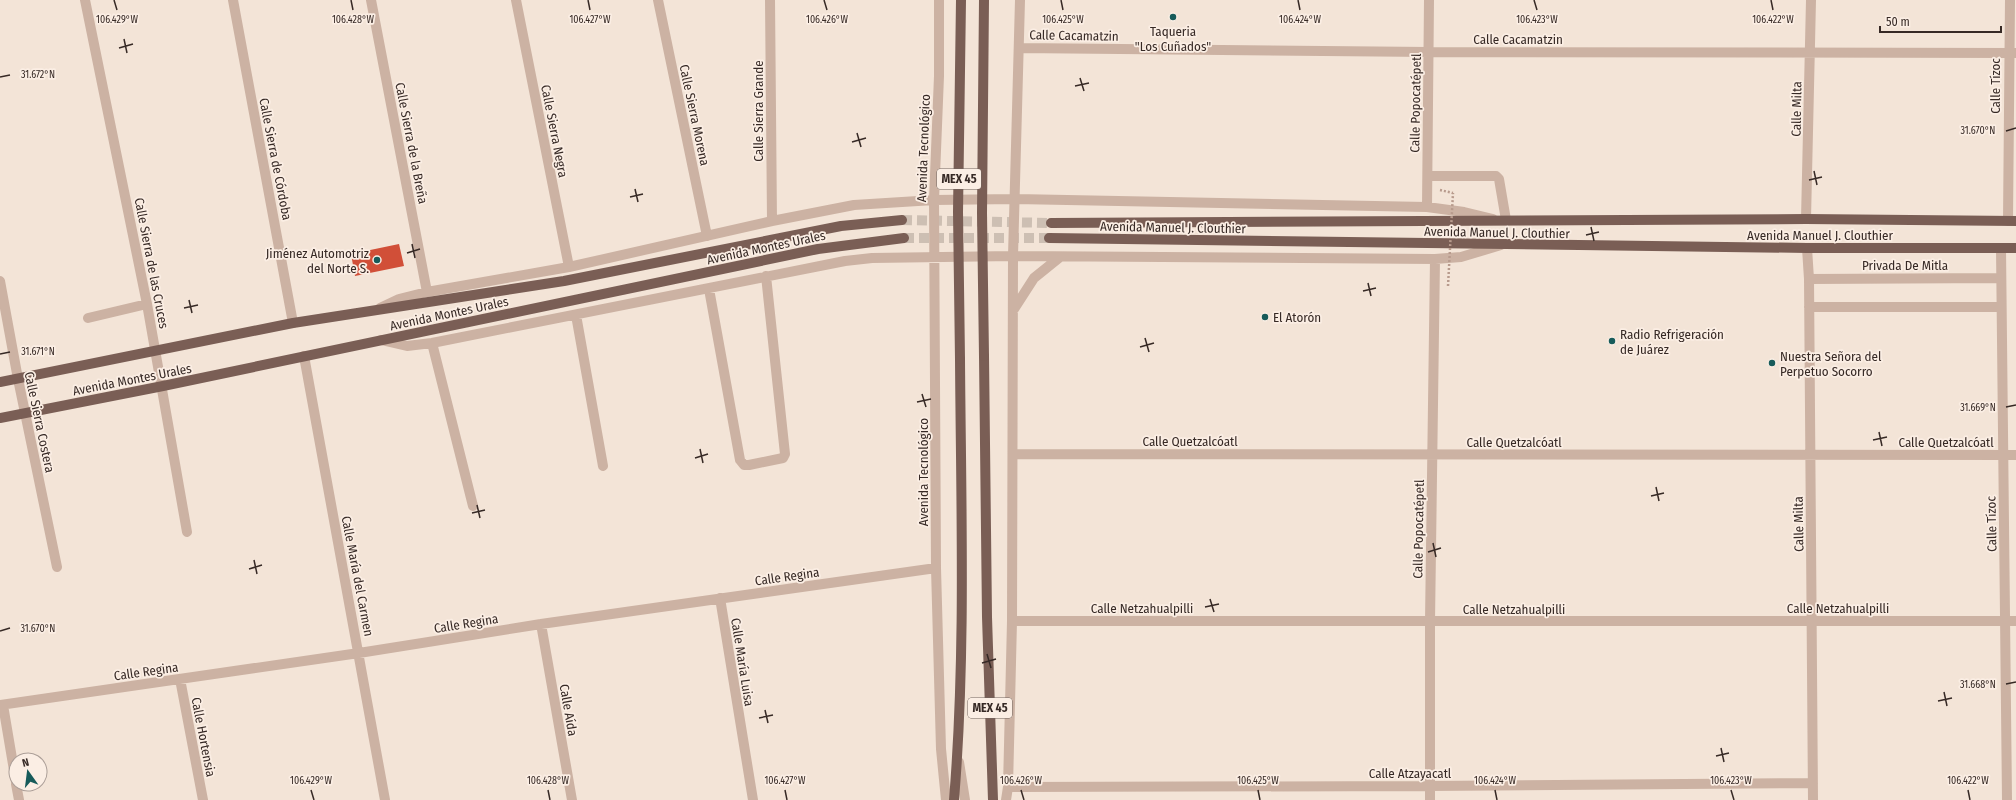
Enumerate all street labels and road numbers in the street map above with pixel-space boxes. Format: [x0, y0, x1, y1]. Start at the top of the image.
street label: Calle Cacamatzin [1029, 27, 1119, 44]
street label: Calle Cacamatzin [1473, 32, 1563, 47]
street label: Calle Popocatépetl [1407, 53, 1424, 153]
street label: Calle Tízoc [1988, 58, 2003, 114]
street label: Calle Sierra Grande [751, 60, 766, 162]
street label: Calle Sierra Morena [676, 63, 713, 167]
street label: Calle Sierra de la Breña [392, 81, 431, 205]
street label: Calle Milta [1789, 81, 1804, 137]
street label: Calle Sierra Negra [538, 83, 571, 179]
street label: Avenida Tecnológico [914, 94, 933, 202]
street label: Calle Sierra de Córdoba [256, 97, 295, 221]
road number: MEX 45 [937, 169, 981, 189]
street label: Calle Sierra de las Cruces [131, 196, 172, 330]
street label: Avenida Manuel J. Clouthier [1100, 219, 1246, 236]
street label: Avenida Manuel J. Clouthier [1424, 224, 1570, 241]
street label: Avenida Montes Urales [705, 227, 827, 267]
street label: Avenida Manuel J. Clouthier [1747, 228, 1893, 243]
street label: Privada De Mitla [1862, 258, 1948, 273]
street label: Avenida Montes Urales [388, 293, 510, 333]
street label: Avenida Montes Urales [71, 361, 193, 398]
street label: Calle Sierra Costera [21, 370, 58, 474]
street label: Avenida Tecnológico [916, 418, 931, 526]
street label: Calle Quetzalcóatl [1142, 434, 1238, 449]
street label: Calle Quetzalcóatl [1466, 435, 1562, 450]
street label: Calle Quetzalcóatl [1898, 435, 1994, 450]
street label: Calle Popocatépetl [1410, 479, 1427, 579]
street label: Calle Milta [1791, 496, 1806, 552]
street label: Calle Tízoc [1984, 496, 1999, 552]
street label: Calle María del Carmen [338, 515, 377, 638]
street label: Calle Regina [754, 565, 820, 588]
street label: Calle Netzahualpilli [1091, 601, 1193, 616]
street label: Calle Netzahualpilli [1787, 601, 1889, 616]
street label: Calle Netzahualpilli [1463, 602, 1565, 617]
street label: Calle Regina [433, 611, 499, 636]
street label: Calle María Luisa [728, 617, 757, 707]
street label: Calle Regina [113, 660, 179, 683]
street label: Calle Aída [557, 683, 580, 737]
street label: Calle Hortensia [188, 696, 219, 778]
road number: MEX 45 [968, 698, 1012, 718]
street label: Calle Atzayacatl [1369, 766, 1452, 781]

